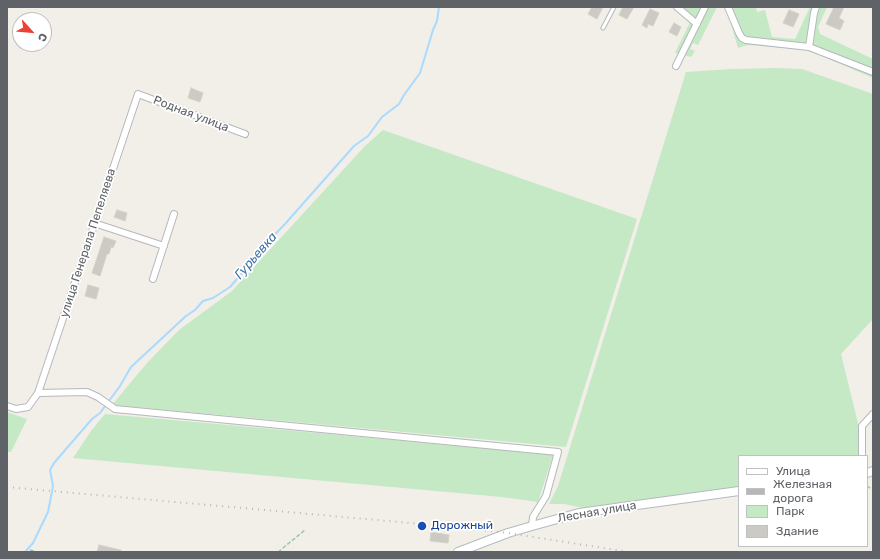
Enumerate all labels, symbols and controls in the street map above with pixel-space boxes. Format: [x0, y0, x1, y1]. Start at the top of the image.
north arrow [12, 12, 52, 52]
text: С [35, 31, 50, 44]
street label: Родная улица [151, 93, 231, 135]
street label: улица Генерала Пепеляева [57, 167, 119, 319]
water label: Гурьевка [232, 230, 280, 282]
legend [738, 455, 868, 547]
text: Улица [776, 464, 810, 478]
text: Железная дорога [773, 477, 832, 505]
street label: Лесная улица [556, 498, 638, 526]
text: Парк [776, 504, 805, 518]
place label: Дорожный [431, 519, 493, 533]
marker: Дорожный [416, 520, 428, 532]
text: Здание [776, 524, 819, 538]

